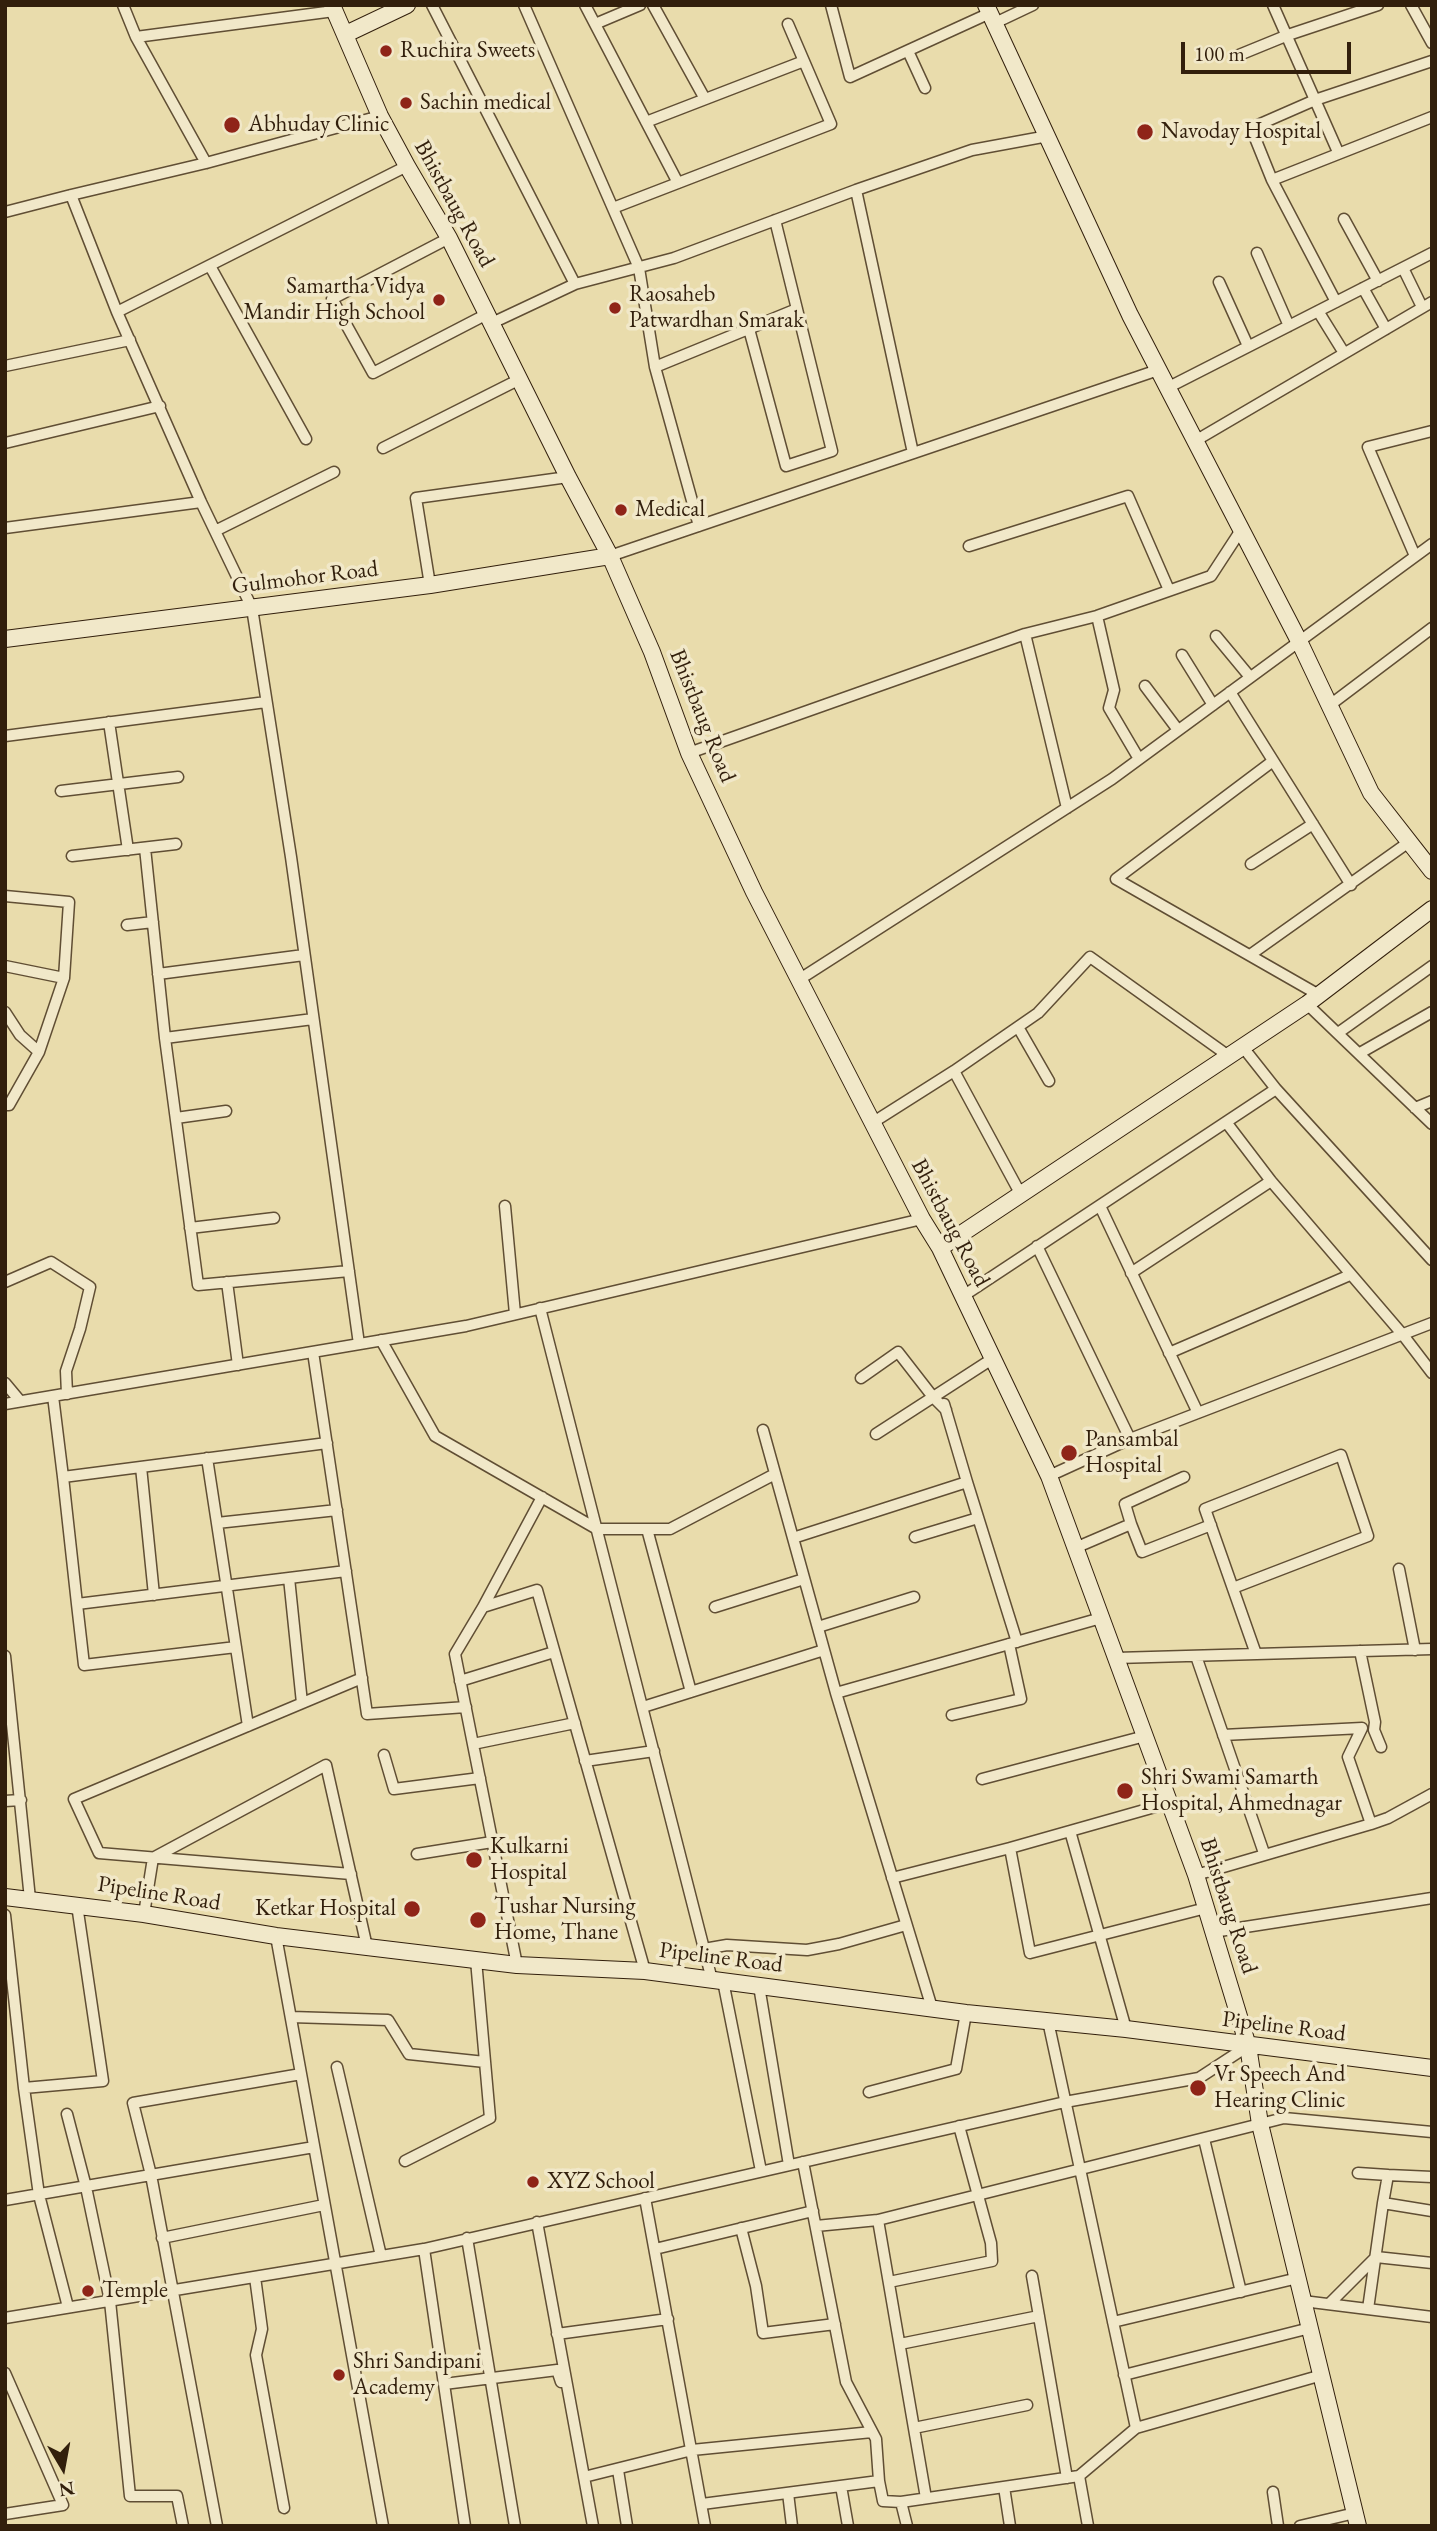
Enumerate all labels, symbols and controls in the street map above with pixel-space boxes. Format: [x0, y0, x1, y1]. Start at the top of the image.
scale bar [1185, 28, 1355, 72]
place label: Ruchira Sweets [400, 37, 535, 65]
text: 100 m [1194, 40, 1245, 67]
marker: Ruchira Sweets [378, 43, 394, 59]
place label: Sachin medical [420, 89, 551, 117]
marker: Sachin medical [398, 95, 414, 111]
place label: Abhuday Clinic [248, 111, 389, 139]
marker: Abhuday Clinic [222, 115, 242, 135]
place label: Navoday Hospital [1161, 118, 1321, 146]
marker: Navoday Hospital [1135, 122, 1155, 142]
street label: Bhistbaug Road [408, 136, 500, 272]
place label: Samartha Vidya Mandir High School [243, 273, 425, 327]
place label: Raosaheb Patwardhan Smarak [629, 281, 804, 335]
marker: Samartha Vidya Mandir High School [431, 292, 447, 308]
marker: Raosaheb Patwardhan Smarak [607, 300, 623, 316]
place label: Medical [635, 496, 705, 524]
marker: Medical [613, 502, 629, 518]
street label: Gulmohor Road [230, 555, 380, 601]
street label: Bhistbaug Road [663, 645, 741, 787]
street label: Bhistbaug Road [905, 1154, 995, 1292]
place label: Pansambal Hospital [1085, 1426, 1178, 1480]
marker: Pansambal Hospital [1059, 1443, 1079, 1463]
place label: Shri Swami Samarth Hospital, Ahmednagar [1141, 1764, 1342, 1818]
marker: Shri Swami Samarth Hospital, Ahmednagar [1115, 1781, 1135, 1801]
place label: Kulkarni Hospital [490, 1833, 569, 1887]
street label: Bhistbaug Road [1193, 1835, 1263, 1977]
marker: Kulkarni Hospital [464, 1850, 484, 1870]
street label: Pipeline Road [95, 1871, 223, 1917]
place label: Tushar Nursing Home, Thane [494, 1893, 635, 1947]
place label: Ketkar Hospital [255, 1895, 396, 1923]
marker: Ketkar Hospital [402, 1899, 422, 1919]
marker: Tushar Nursing Home, Thane [468, 1910, 488, 1930]
street label: Pipeline Road [658, 1937, 784, 1979]
street label: Pipeline Road [1221, 2006, 1347, 2048]
place label: Vr Speech And Hearing Clinic [1214, 2061, 1345, 2115]
marker: Vr Speech And Hearing Clinic [1188, 2078, 1208, 2098]
place label: XYZ School [547, 2168, 655, 2196]
marker: XYZ School [525, 2174, 541, 2190]
place label: Temple [102, 2277, 168, 2305]
marker: Temple [80, 2283, 96, 2299]
place label: Shri Sandipani Academy [353, 2348, 481, 2402]
marker: Shri Sandipani Academy [331, 2367, 347, 2383]
north arrow [28, 2433, 98, 2503]
text: N [57, 2476, 76, 2503]

